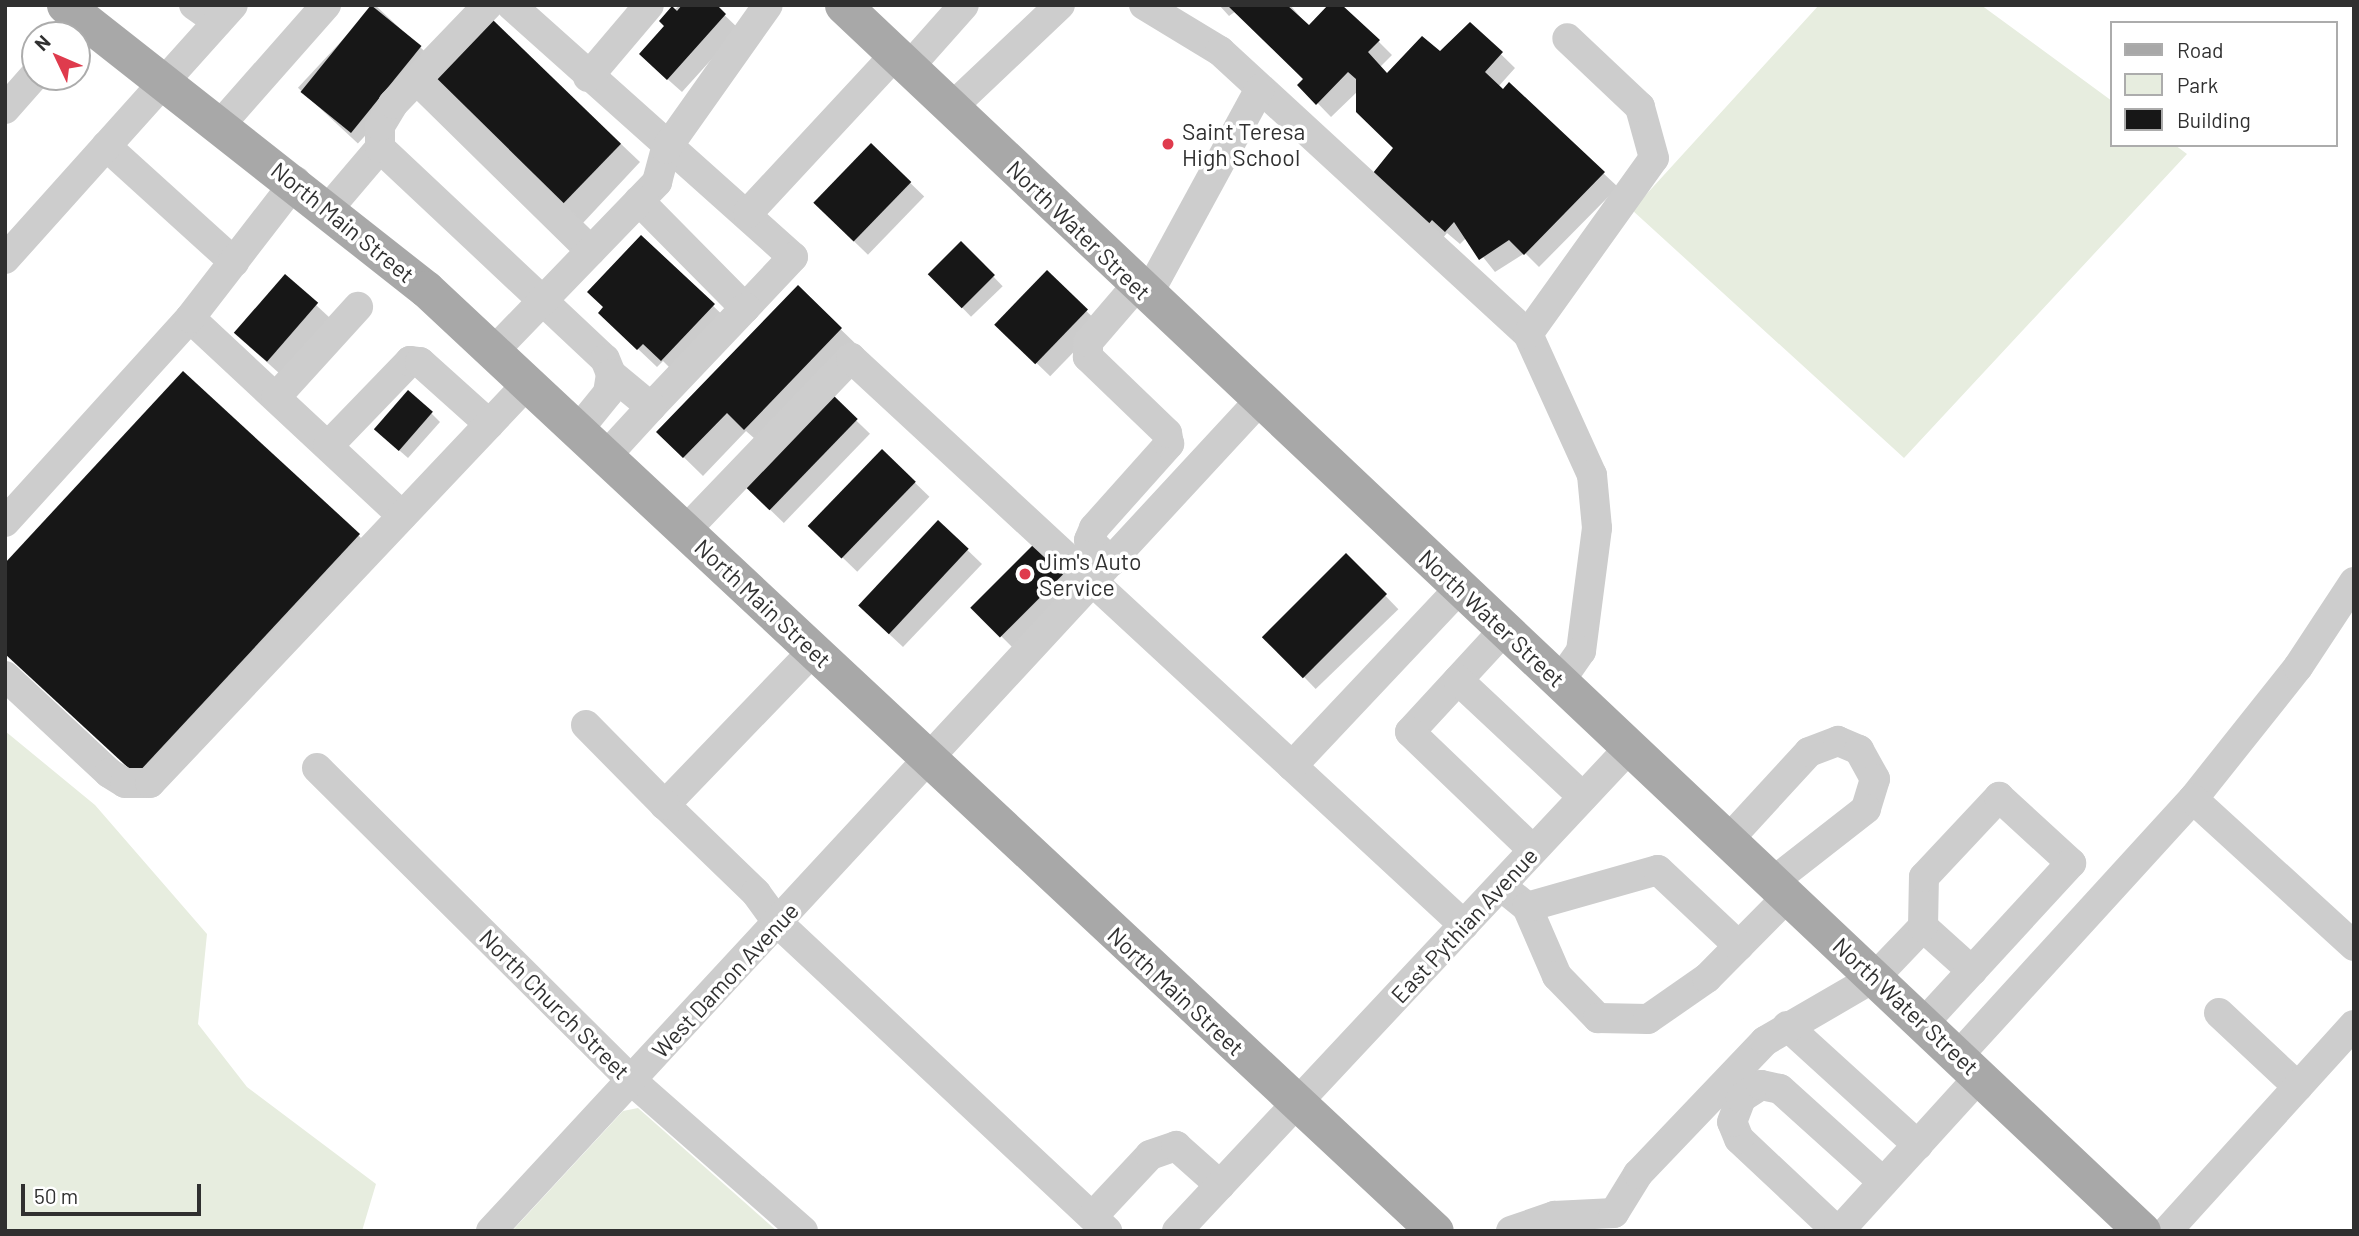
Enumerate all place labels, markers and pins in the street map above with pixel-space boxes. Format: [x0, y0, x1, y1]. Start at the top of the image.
place label: Saint Teresa High School [1182, 117, 1305, 171]
marker: Saint Teresa High School [1160, 136, 1176, 152]
place label: Jim's Auto Service [1039, 547, 1141, 601]
marker: Jim's Auto Service [1017, 566, 1033, 582]

